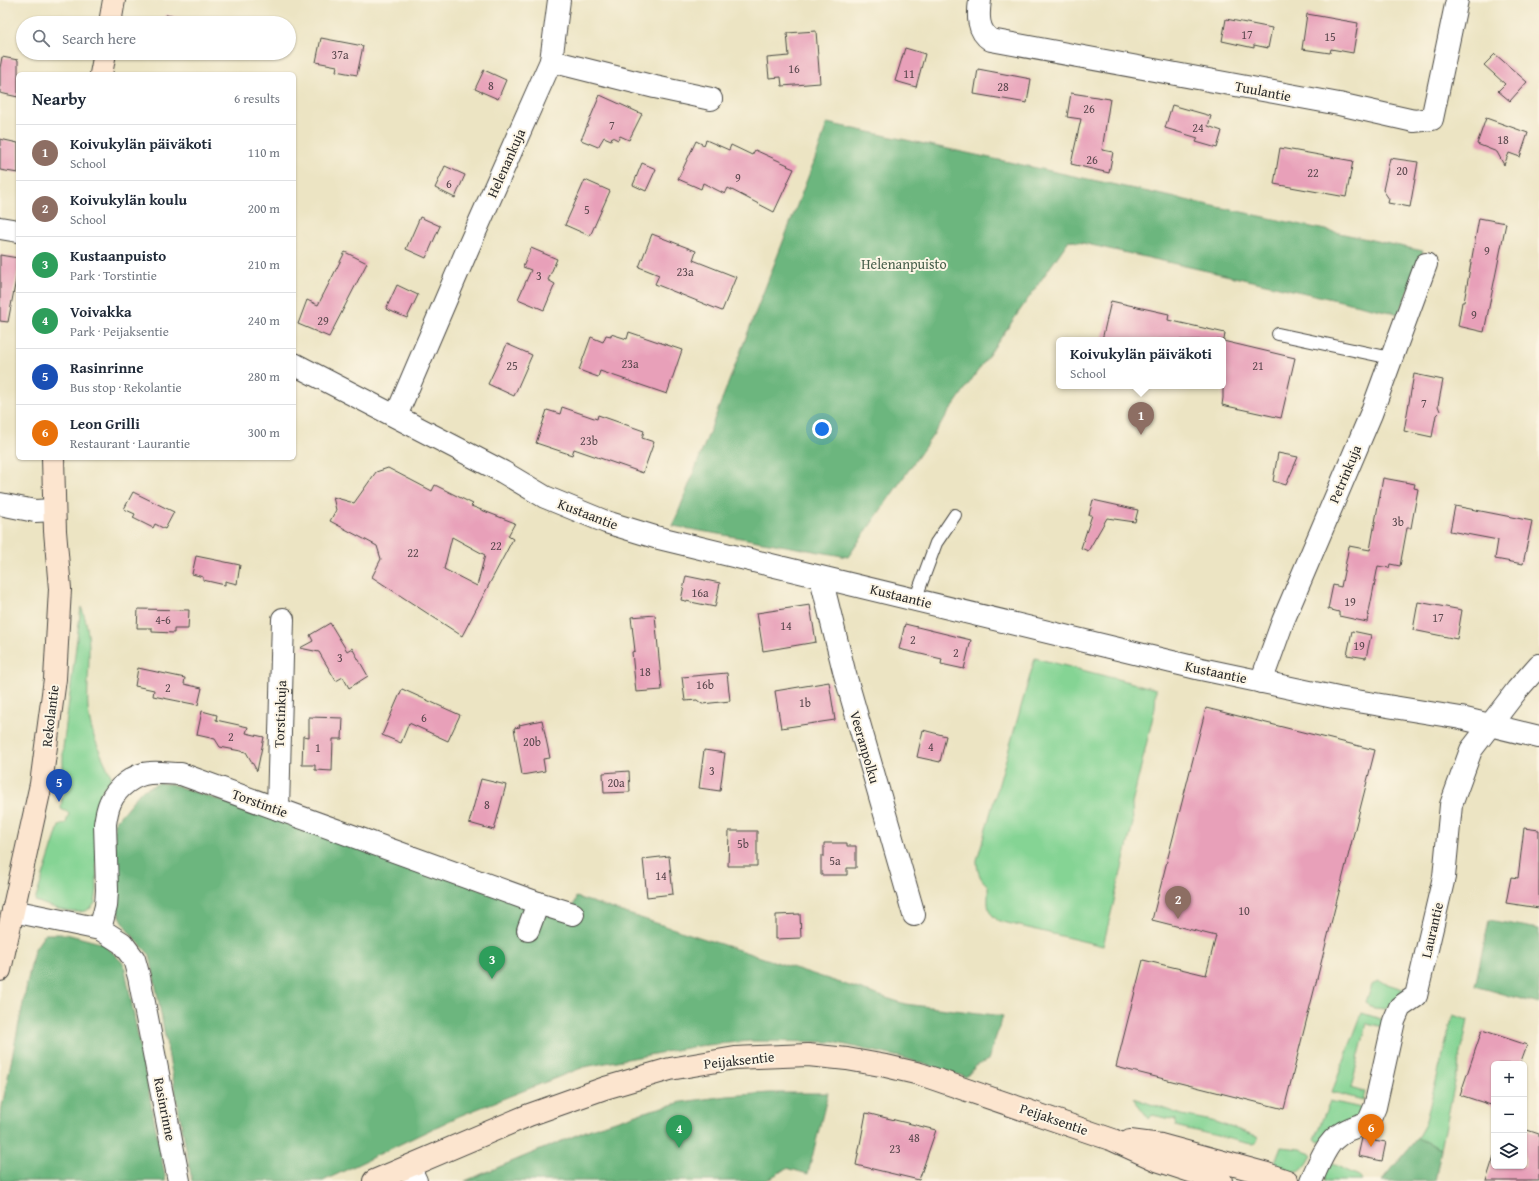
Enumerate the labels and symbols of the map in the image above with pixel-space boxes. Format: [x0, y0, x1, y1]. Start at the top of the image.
house number: 17 [1241, 26, 1253, 43]
house number: 15 [1324, 28, 1336, 45]
house number: 37a [331, 46, 349, 63]
house number: 16 [788, 60, 800, 77]
house number: 11 [903, 65, 915, 82]
street label: Tuulantie [1233, 76, 1293, 106]
house number: 8 [488, 77, 494, 94]
house number: 28 [997, 78, 1009, 95]
house number: 26 [1083, 100, 1095, 117]
house number: 7 [609, 117, 615, 134]
house number: 24 [1192, 119, 1204, 136]
street label: Helenankuja [482, 125, 530, 201]
house number: 18 [1497, 131, 1509, 148]
house number: 26 [1086, 151, 1098, 168]
house number: 20 [1396, 162, 1408, 179]
house number: 22 [1307, 164, 1319, 181]
house number: 9 [735, 169, 741, 186]
house number: 6 [446, 175, 452, 192]
house number: 5 [584, 201, 590, 218]
house number: 9 [1484, 242, 1490, 259]
park label: Helenanpuisto [861, 254, 947, 274]
house number: 23a [676, 263, 694, 280]
house number: 3 [536, 267, 542, 284]
house number: 9 [1471, 306, 1477, 323]
house number: 29 [317, 312, 329, 329]
house number: 23a [621, 355, 639, 372]
house number: 25 [506, 357, 518, 374]
house number: 21 [1252, 357, 1264, 374]
house number: 7 [1421, 395, 1427, 412]
pin: 1 [1128, 402, 1154, 435]
your location [812, 419, 832, 439]
house number: 23b [580, 432, 598, 449]
street label: Petrinkuja [1324, 441, 1366, 506]
street label: Kustaantie [555, 493, 621, 535]
house number: 3b [1392, 513, 1404, 530]
house number: 22 [490, 537, 502, 554]
house number: 22 [407, 544, 419, 561]
street label: Kustaantie [868, 579, 934, 613]
house number: 16a [691, 584, 709, 601]
house number: 19 [1344, 593, 1356, 610]
house number: 17 [1432, 609, 1444, 626]
house number: 4-6 [155, 611, 171, 628]
house number: 14 [780, 617, 792, 634]
house number: 2 [910, 631, 916, 648]
house number: 19 [1353, 637, 1365, 654]
house number: 2 [953, 644, 959, 661]
house number: 3 [337, 649, 343, 666]
street label: Kustaantie [1183, 656, 1249, 688]
house number: 18 [639, 663, 651, 680]
house number: 16b [696, 676, 714, 693]
house number: 2 [165, 679, 171, 696]
street label: Torstinkuja [269, 680, 291, 748]
street label: Rekolantie [36, 683, 64, 748]
house number: 1b [799, 694, 811, 711]
street label: Veeranpolku [845, 708, 885, 786]
house number: 6 [421, 709, 427, 726]
house number: 2 [228, 728, 234, 745]
house number: 20b [523, 733, 541, 750]
house number: 4 [928, 738, 934, 755]
house number: 1 [315, 739, 321, 756]
house number: 3 [709, 762, 715, 779]
pin: 5 [46, 769, 72, 802]
house number: 20a [607, 774, 625, 791]
street label: Torstintie [229, 784, 291, 822]
house number: 8 [484, 796, 490, 813]
house number: 5b [737, 835, 749, 852]
house number: 5a [829, 852, 841, 869]
house number: 14 [655, 867, 667, 884]
pin: 2 [1165, 886, 1191, 919]
street label: Laurantie [1416, 900, 1448, 960]
house number: 10 [1238, 902, 1250, 919]
pin: 3 [479, 946, 505, 979]
street label: Peijaksentie [703, 1046, 776, 1074]
street label: Rasinrinne [149, 1076, 181, 1143]
street label: Peijaksentie [1017, 1098, 1091, 1140]
pin: 6 [1358, 1114, 1384, 1147]
pin: 4 [666, 1115, 692, 1148]
house number: 48 [908, 1129, 920, 1146]
house number: 23 [889, 1140, 901, 1157]

